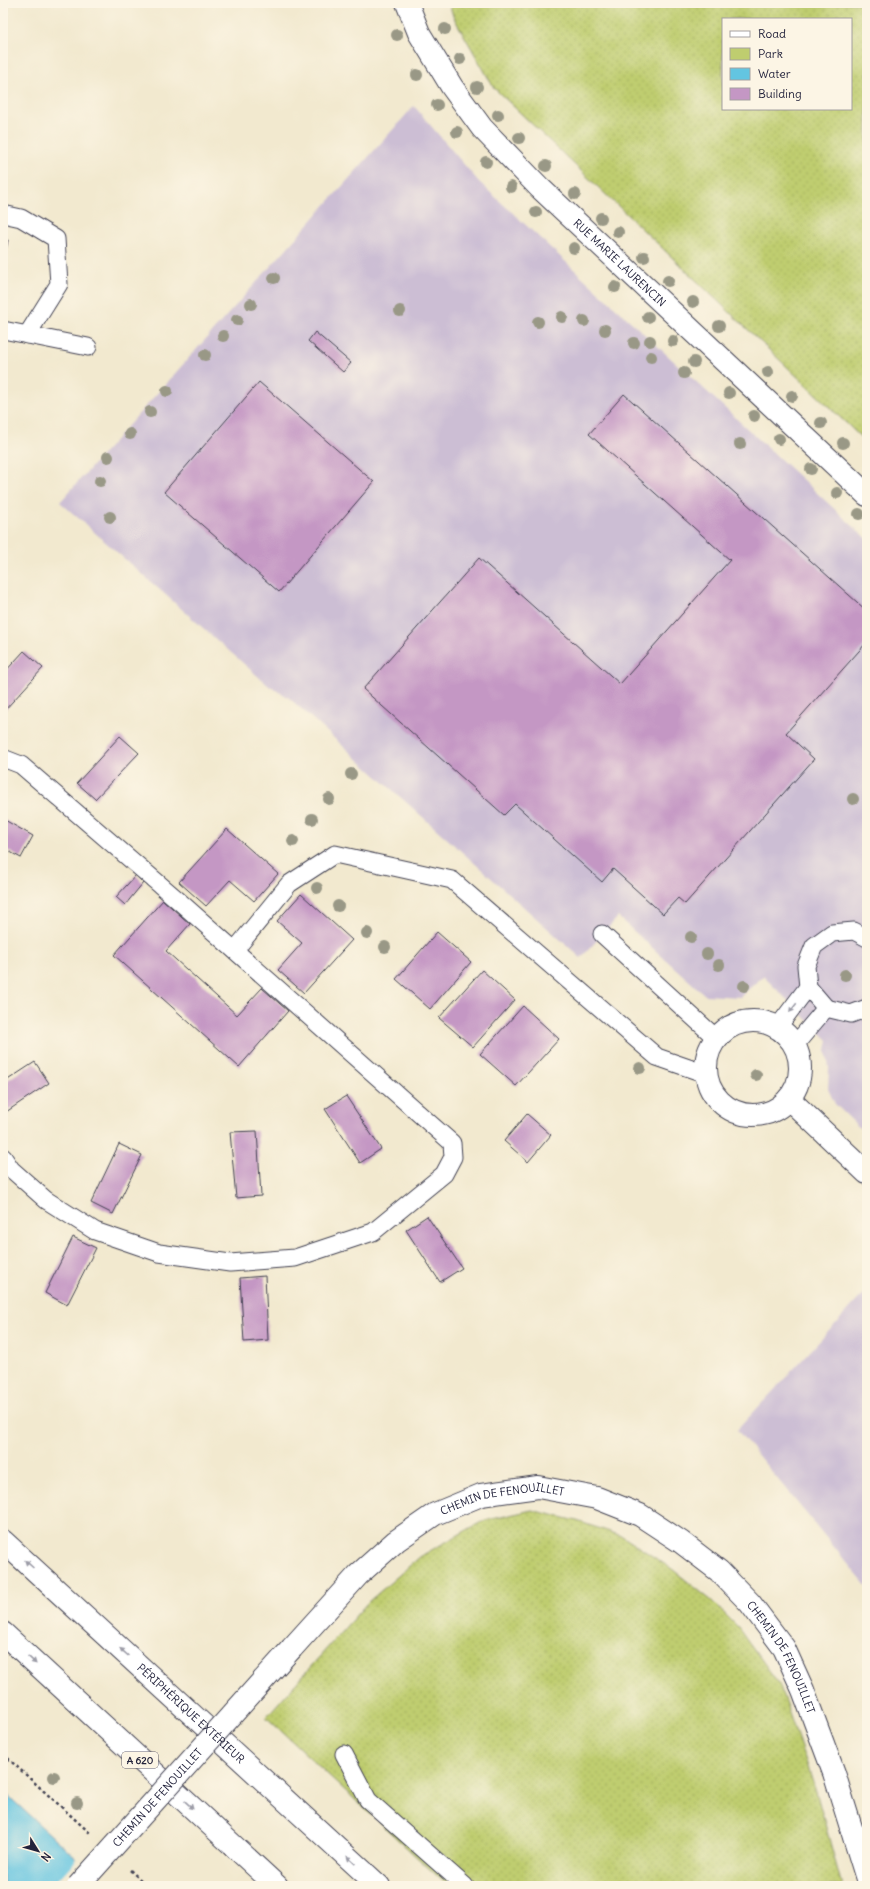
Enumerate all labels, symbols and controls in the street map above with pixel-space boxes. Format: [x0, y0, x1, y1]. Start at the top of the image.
legend [722, 18, 852, 110]
text: Road [758, 26, 786, 41]
text: Park [758, 46, 783, 61]
text: Water [758, 66, 791, 81]
text: Building [758, 86, 802, 101]
street label: RUE MARIE LAURENCIN [570, 216, 669, 309]
one-way arrow [788, 1002, 797, 1013]
street label: CHEMIN DE FENOUILLET [438, 1480, 566, 1518]
one-way arrow [24, 1560, 33, 1569]
street label: CHEMIN DE FENOUILLET [744, 1598, 818, 1716]
one-way arrow [120, 1648, 129, 1657]
one-way arrow [27, 1655, 37, 1664]
street label: PÉRIPHÉRIQUE EXTÉRIEUR [134, 1661, 247, 1766]
street label: CHEMIN DE FENOUILLET [110, 1745, 206, 1850]
road number: A 620 [122, 1752, 158, 1768]
one-way arrow [184, 1800, 194, 1809]
north arrow [18, 1831, 58, 1871]
text: N [38, 1850, 54, 1864]
one-way arrow [345, 1855, 356, 1864]

